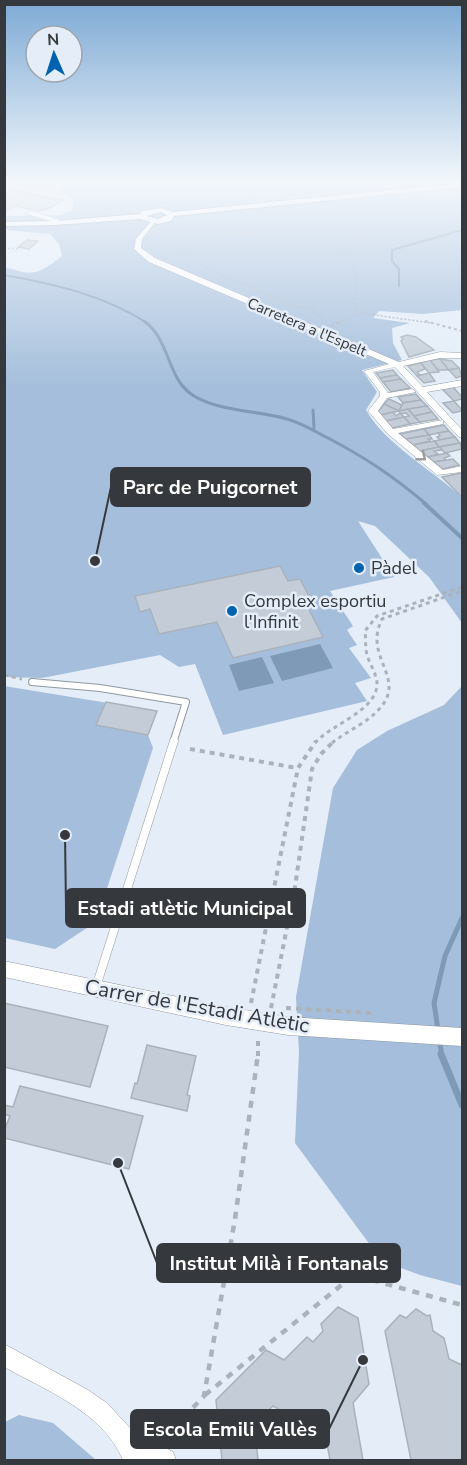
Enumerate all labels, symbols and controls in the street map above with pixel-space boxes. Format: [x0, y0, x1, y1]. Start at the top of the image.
north arrow [24, 24, 84, 84]
text: N [47, 29, 60, 51]
street label: Carretera a l'Espelt [244, 293, 370, 361]
one-way arrow [415, 450, 426, 461]
callout: Parc de Puigcornet [111, 468, 310, 506]
text: Parc de Puigcornet [123, 474, 298, 501]
place label: Pàdel [371, 556, 418, 580]
marker: Pàdel [352, 561, 366, 575]
place label: Complex esportiu l'Infinit [244, 589, 386, 634]
marker: Complex esportiu l'Infinit [225, 604, 239, 618]
callout: Estadi atlètic Municipal [66, 889, 305, 927]
text: Estadi atlètic Municipal [77, 895, 293, 922]
street label: Carrer de l'Estadi Atlètic [83, 972, 312, 1040]
callout: Institut Milà i Fontanals [157, 1244, 400, 1282]
text: Institut Milà i Fontanals [169, 1250, 389, 1277]
callout: Escola Emili Vallès [131, 1410, 329, 1448]
text: Escola Emili Vallès [143, 1416, 317, 1443]

